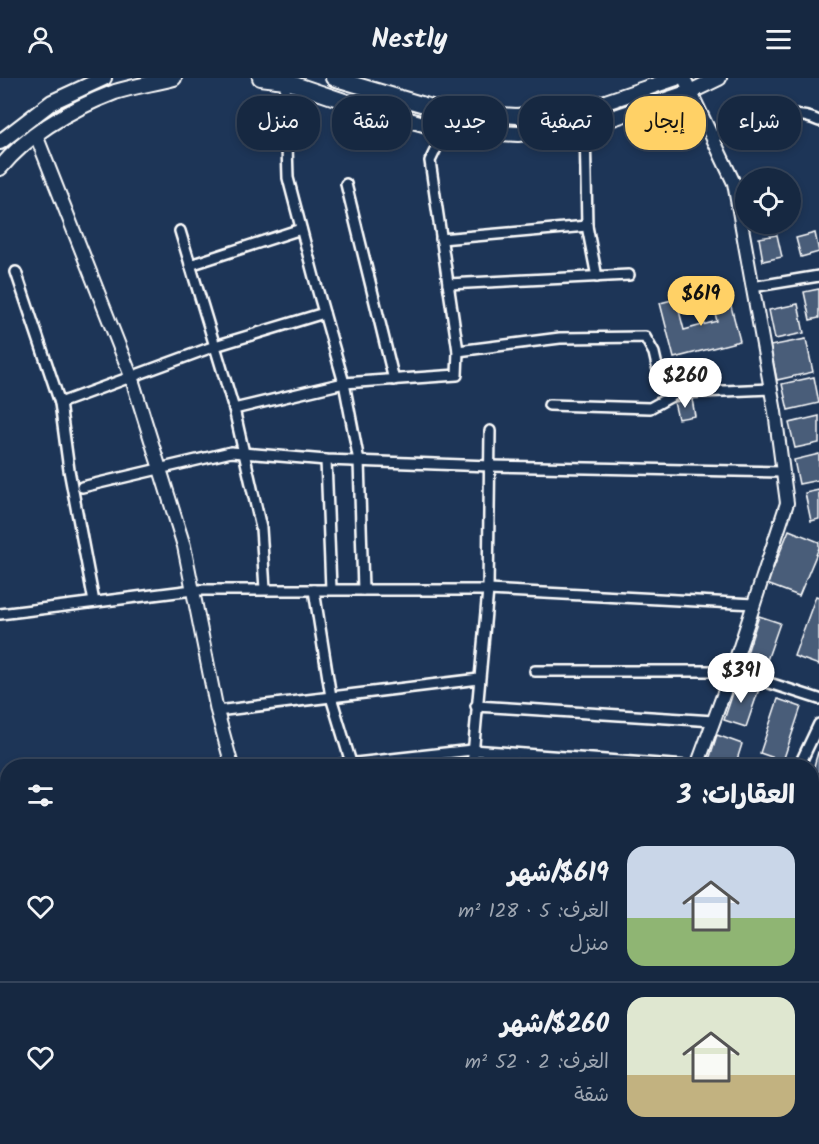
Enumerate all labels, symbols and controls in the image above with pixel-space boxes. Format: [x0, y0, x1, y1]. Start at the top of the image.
text: Nestly [371, 18, 448, 61]
icon: person [24, 23, 57, 56]
icon: menu [762, 23, 795, 56]
chip: منزل [237, 96, 320, 150]
chip: شقة [332, 96, 411, 150]
chip: جديد [423, 96, 507, 150]
chip: تصفية [519, 96, 613, 150]
chip: إيجار [625, 96, 706, 150]
chip: شراء [718, 96, 801, 150]
map controls [735, 168, 801, 234]
button: locate [735, 168, 801, 234]
pin: $619 [665, 276, 737, 327]
text: $619 [682, 279, 720, 311]
pin: $260 [649, 358, 721, 409]
text: $260 [663, 361, 707, 393]
pin: $391 [705, 653, 777, 704]
text: $391 [722, 656, 760, 688]
text: العقارات: 3 [677, 775, 795, 817]
icon: filters [24, 779, 57, 812]
text: $619/شهر [508, 853, 609, 895]
icon: home [675, 870, 747, 942]
icon: heart [24, 890, 57, 923]
text: الغرف: 5 · 128 m² [458, 896, 609, 928]
text: منزل [570, 929, 609, 961]
text: $260/شهر [500, 1004, 609, 1046]
icon: home [675, 1021, 747, 1093]
icon: heart [24, 1041, 57, 1074]
text: الغرف: 2 · 52 m² [465, 1047, 609, 1079]
text: شقة [574, 1080, 609, 1112]

